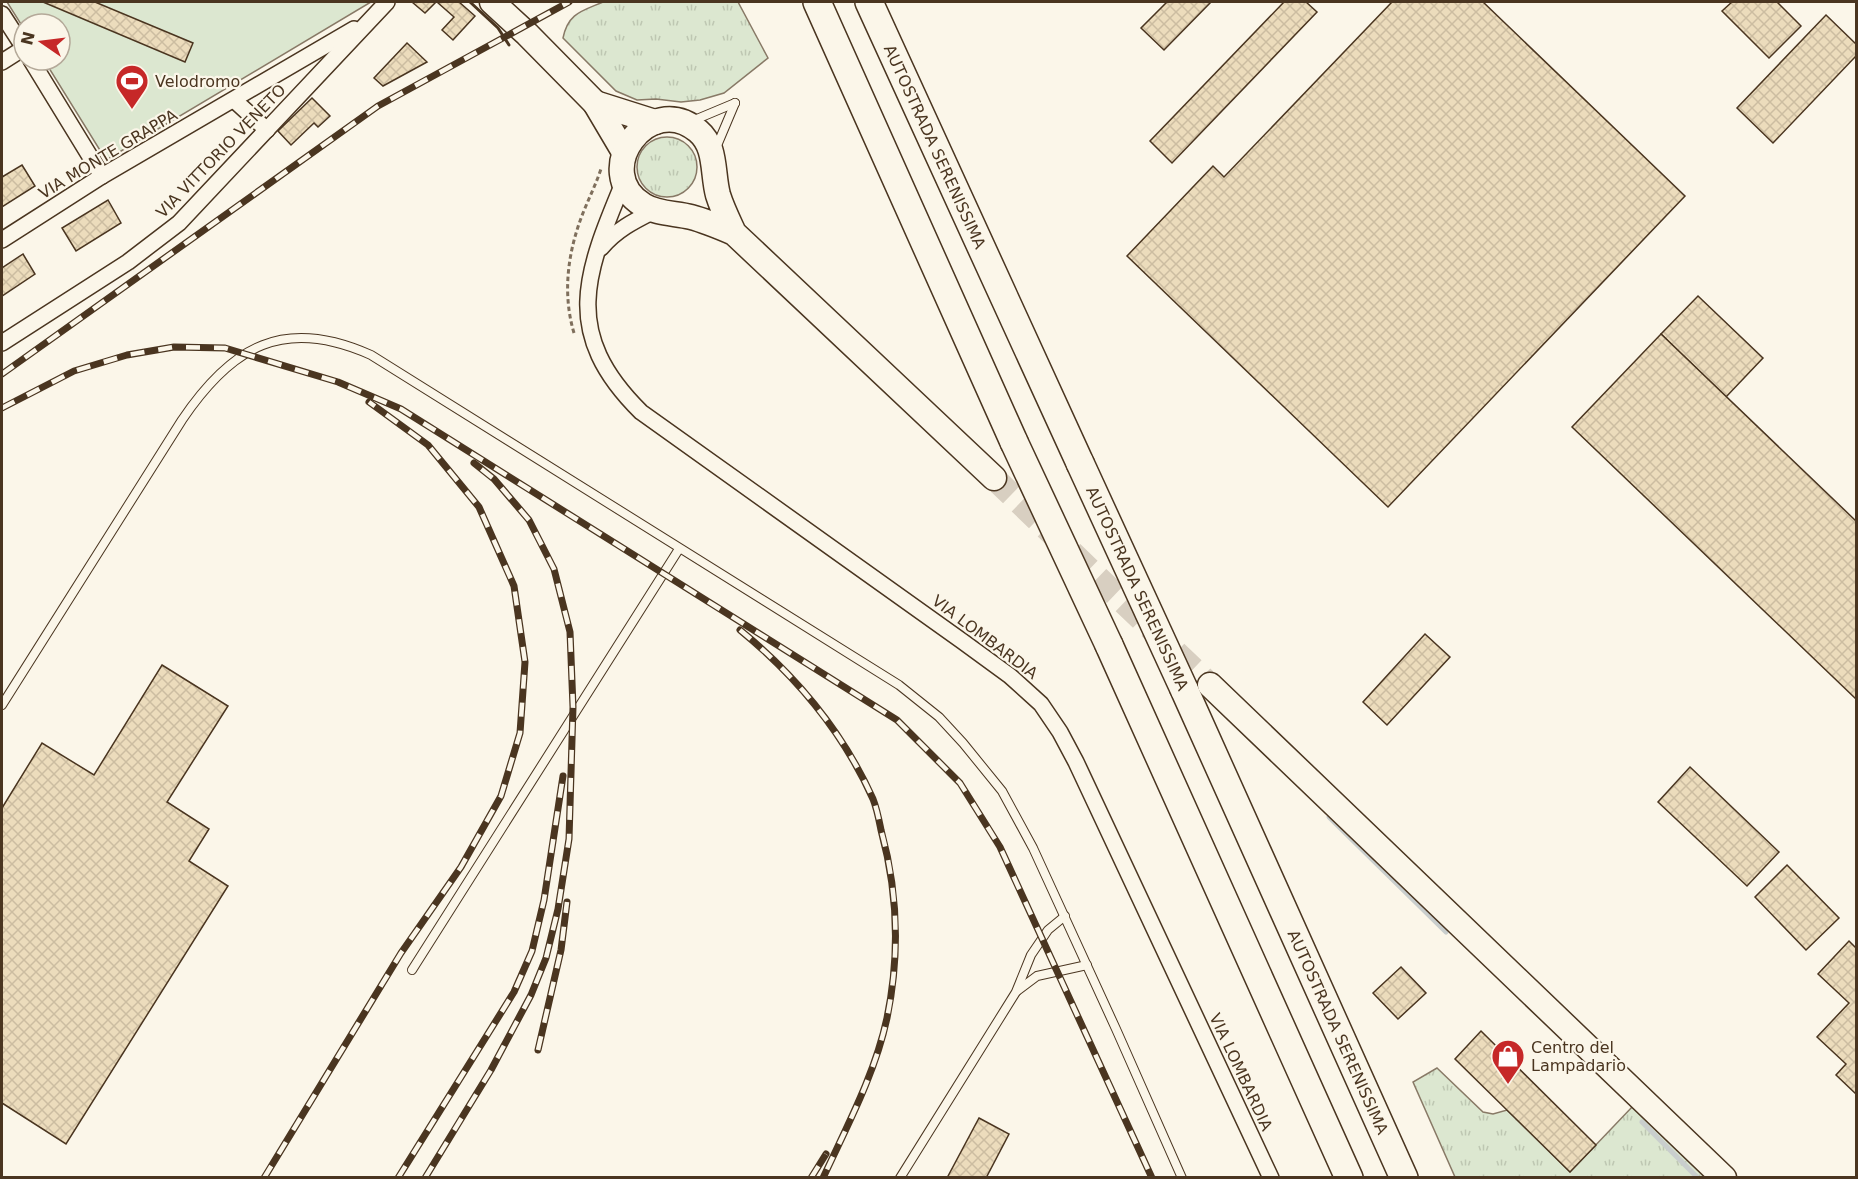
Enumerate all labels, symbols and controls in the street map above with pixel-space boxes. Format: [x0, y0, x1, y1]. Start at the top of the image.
north arrow [12, 12, 72, 72]
text: N [17, 30, 39, 47]
street label: AUTOSTRADA SERENISSIMA [880, 41, 990, 252]
sports icon: Velodromo [114, 63, 150, 110]
place label: Velodromo [155, 72, 240, 91]
street label: VIA VITTORIO VENETO [152, 80, 290, 222]
street label: VIA MONTE GRAPPA [35, 105, 181, 203]
street label: AUTOSTRADA SERENISSIMA [1083, 483, 1193, 693]
street label: VIA LOMBARDIA [928, 591, 1042, 683]
street label: AUTOSTRADA SERENISSIMA [1284, 927, 1393, 1137]
street label: VIA LOMBARDIA [1205, 1010, 1277, 1134]
shop icon: Centro del Lampadario [1490, 1038, 1526, 1085]
place label: Centro del Lampadario [1531, 1038, 1626, 1075]

